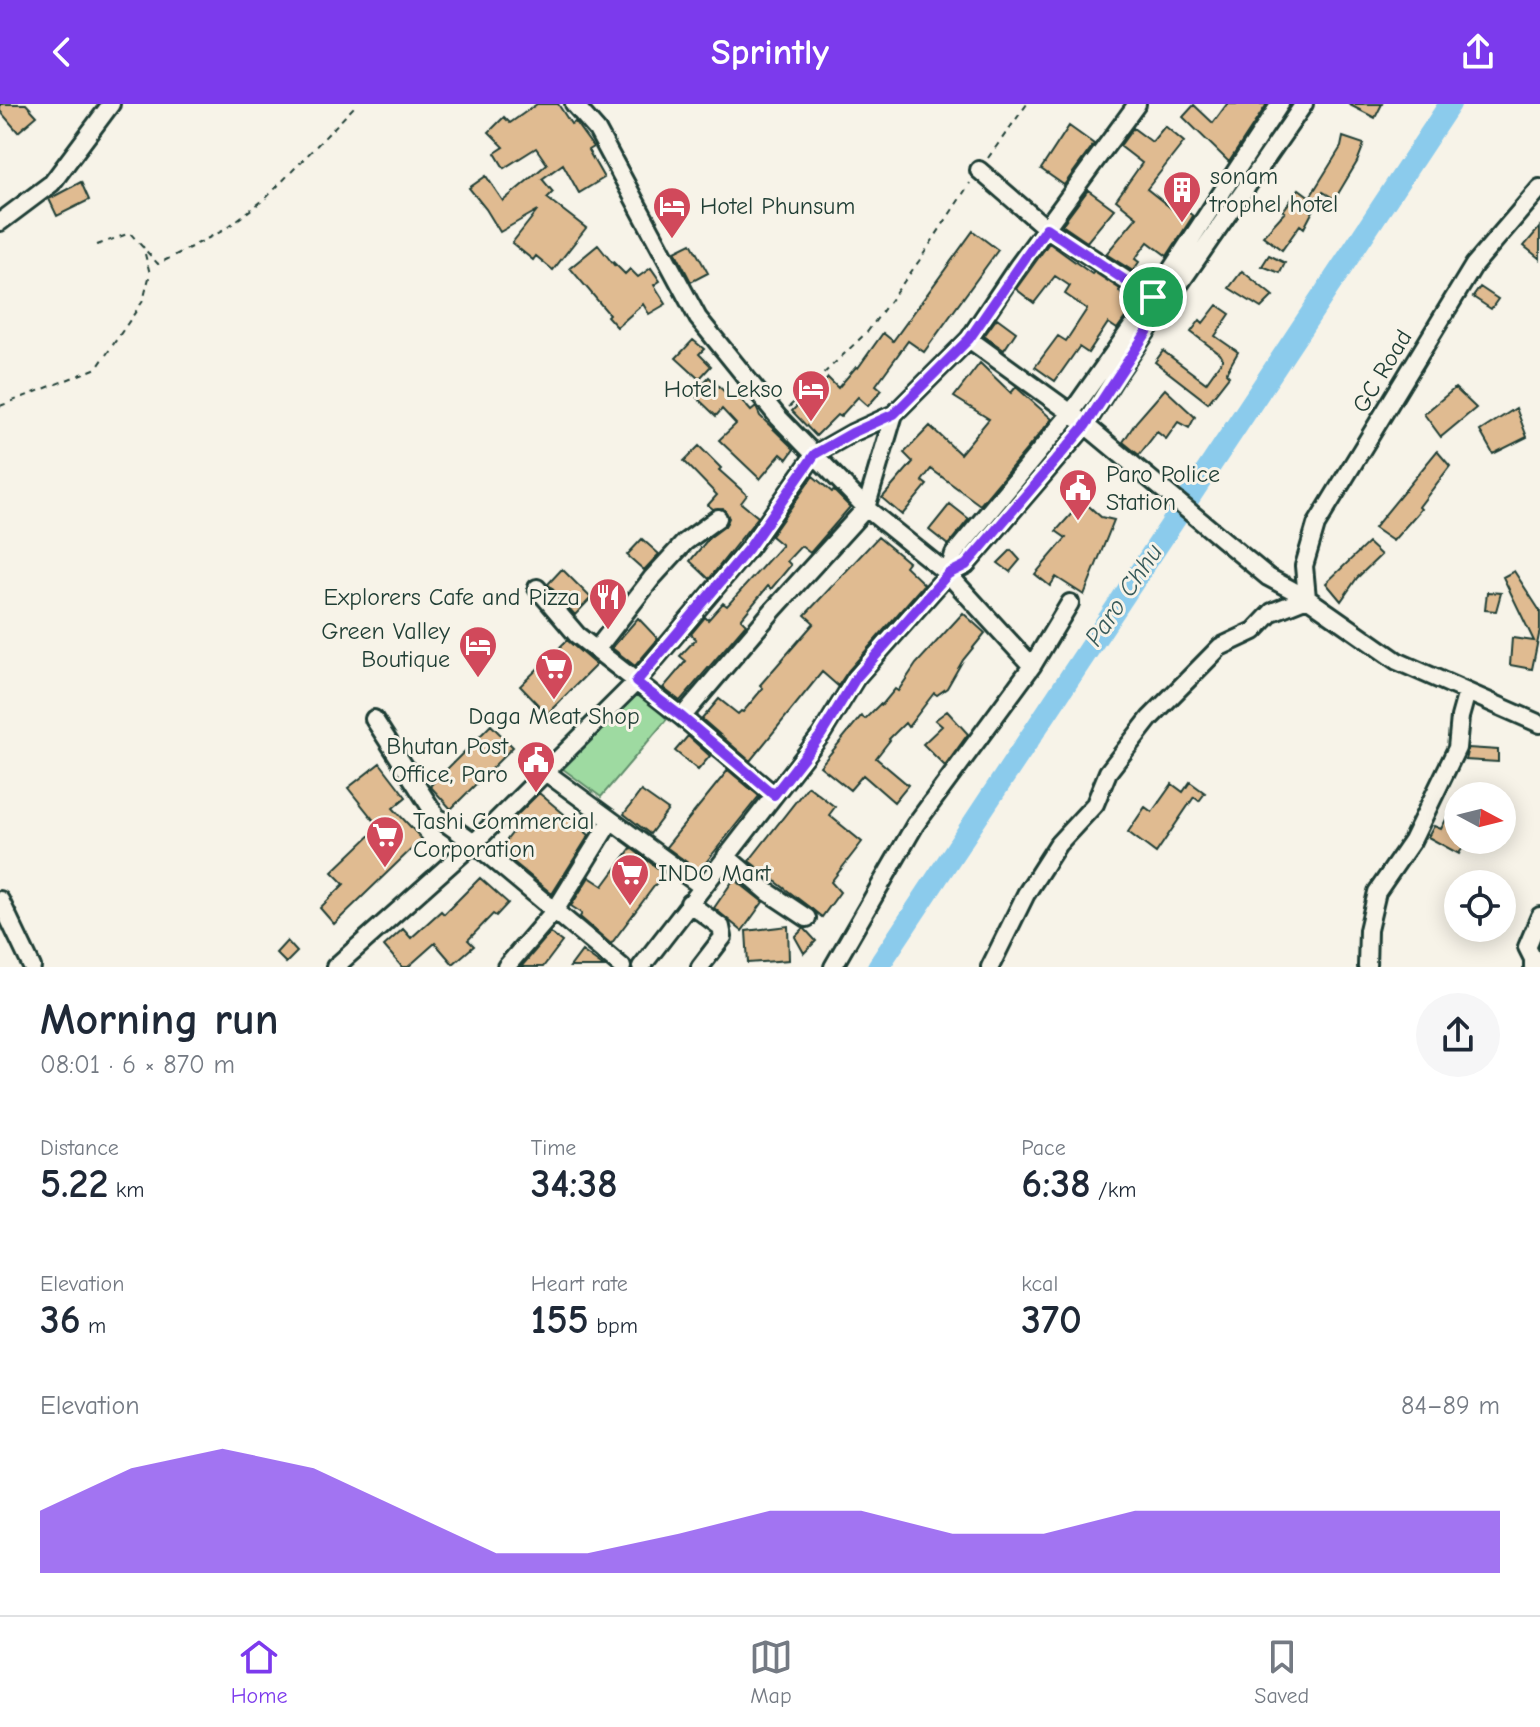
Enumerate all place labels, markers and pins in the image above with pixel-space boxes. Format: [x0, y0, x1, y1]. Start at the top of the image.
place label: sonam trophel hotel [1209, 162, 1338, 218]
building icon: sonam trophel hotel [1161, 169, 1203, 224]
hotel icon: Hotel Phunsum [651, 185, 693, 240]
place label: Hotel Phunsum [700, 192, 855, 220]
pin [1119, 263, 1187, 331]
hotel icon: Hotel Lekso [790, 368, 832, 423]
place label: Hotel Lekso [664, 375, 783, 403]
place label: Paro Police Station [1106, 460, 1220, 516]
public building icon: Paro Police Station [1057, 467, 1099, 522]
restaurant icon: Explorers Cafe and Pizza [587, 576, 629, 631]
place label: Explorers Cafe and Pizza [323, 583, 580, 611]
place label: Green Valley Boutique [321, 617, 450, 673]
hotel icon: Green Valley Boutique [457, 624, 499, 679]
supermarket icon: Daga Meat Shop [533, 646, 575, 701]
place label: Daga Meat Shop [468, 702, 640, 730]
place label: Bhutan Post Office, Paro [386, 732, 509, 788]
public building icon: Bhutan Post Office, Paro [515, 739, 557, 794]
place label: Tashi Commercial Corporation [413, 807, 595, 863]
supermarket icon: Tashi Commercial Corporation [364, 814, 406, 869]
supermarket icon: INDO Mart [609, 852, 651, 907]
place label: INDO Mart [658, 859, 772, 887]

